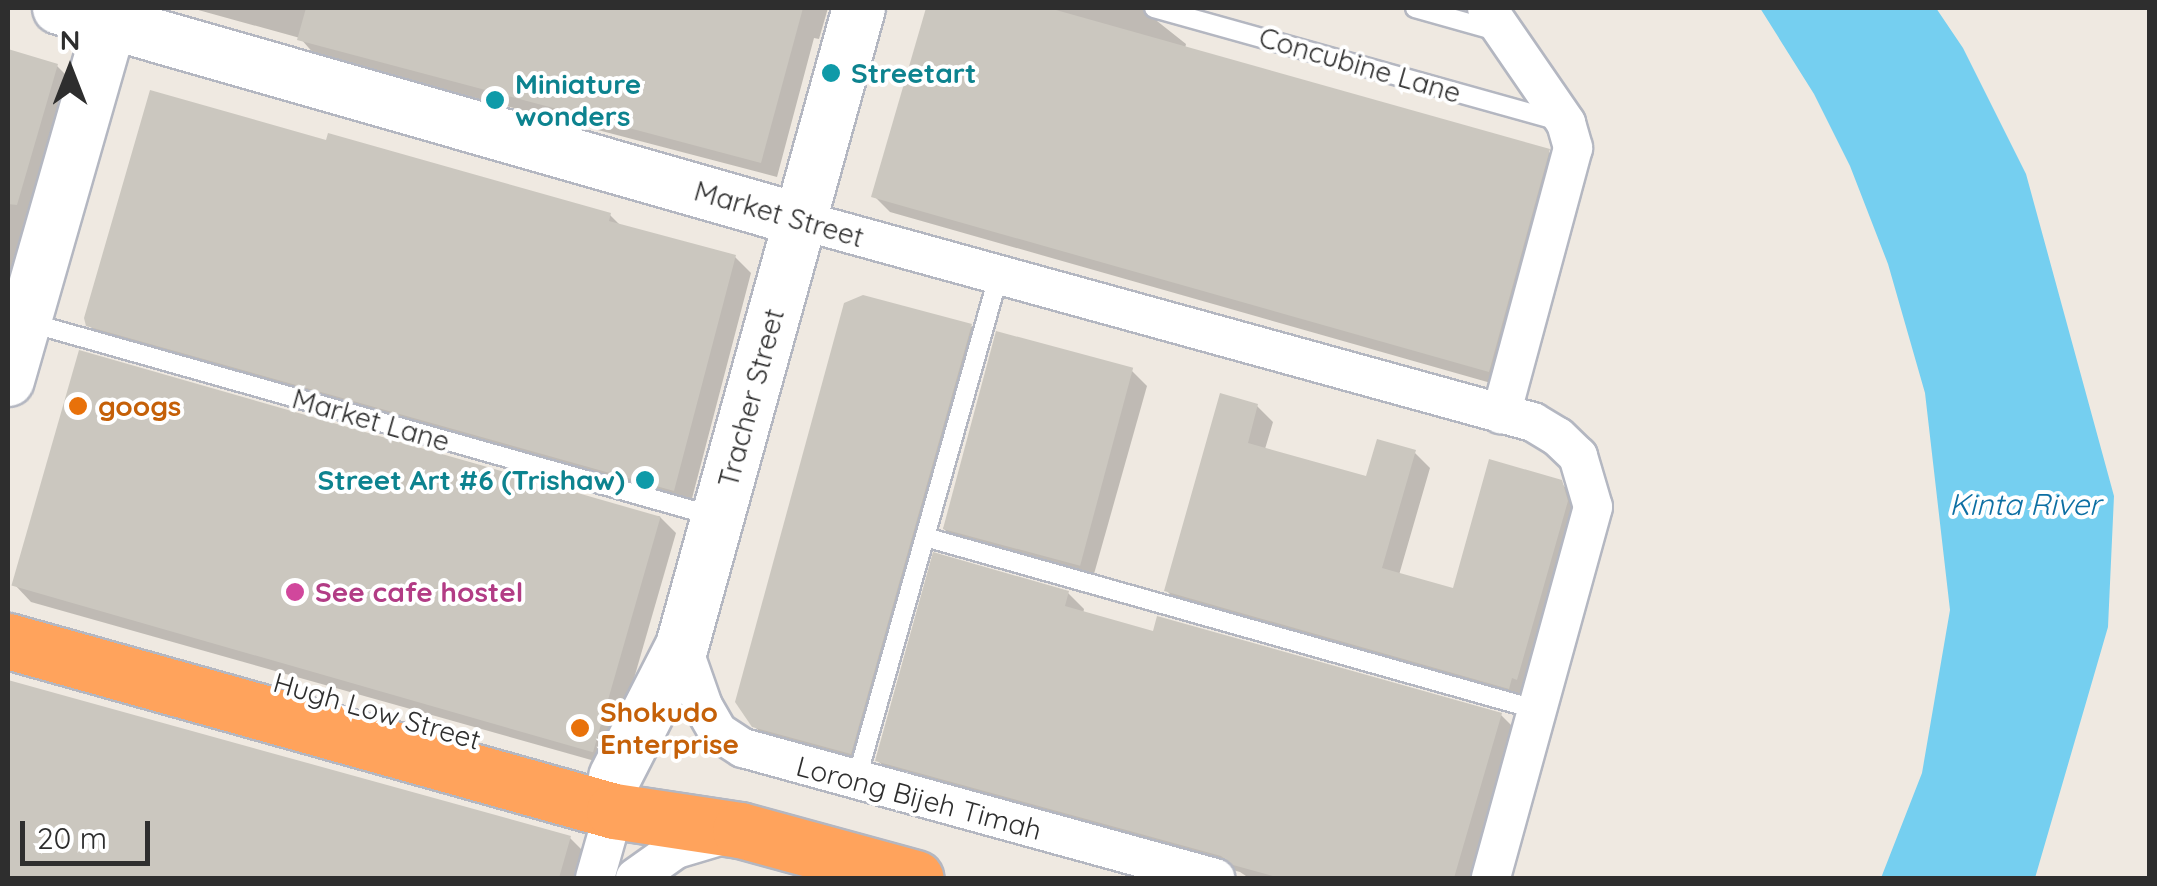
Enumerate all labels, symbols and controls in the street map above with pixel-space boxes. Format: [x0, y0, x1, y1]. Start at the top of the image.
north arrow [20, 20, 120, 120]
street label: Concubine Lane [1255, 20, 1465, 110]
text: N [60, 22, 80, 57]
place label: Streetart [851, 56, 976, 90]
marker: Streetart [820, 62, 842, 84]
place label: Miniature wonders [515, 67, 641, 133]
marker: Miniature wonders [484, 89, 506, 111]
street label: Market Street [690, 174, 868, 254]
street label: Tracher Street [711, 305, 791, 491]
street label: Market Lane [288, 382, 454, 458]
place label: googs [98, 389, 181, 423]
marker: googs [67, 395, 89, 417]
place label: Street Art #6 (Trishaw) [317, 463, 625, 497]
marker: Street Art #6 (Trishaw) [634, 469, 656, 491]
water label: Kinta River [1949, 486, 2101, 522]
place label: See cafe hostel [315, 575, 523, 609]
marker: See cafe hostel [284, 581, 306, 603]
street label: Hugh Low Street [270, 665, 484, 757]
place label: Shokudo Enterprise [600, 695, 739, 761]
marker: Shokudo Enterprise [569, 717, 591, 739]
street label: Lorong Bijeh Timah [793, 749, 1045, 847]
scale bar [25, 801, 155, 863]
text: 20 m [37, 819, 107, 857]

